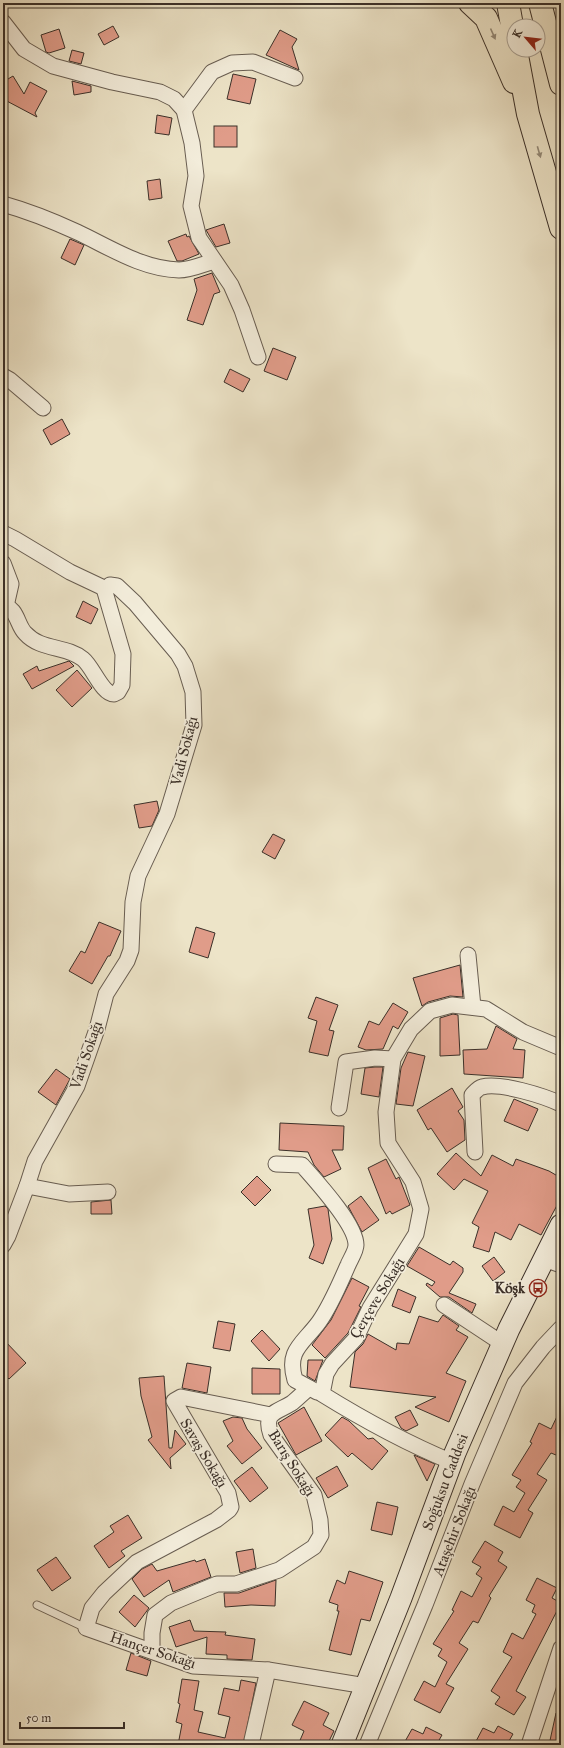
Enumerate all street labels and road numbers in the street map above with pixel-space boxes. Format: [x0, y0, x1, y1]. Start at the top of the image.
street label: Vadi Sokağı [166, 714, 201, 789]
street label: Vadi Sokağı [66, 1018, 106, 1093]
street label: Çerçeve Sokağı [346, 1254, 408, 1342]
street label: Savaş Sokağı [176, 1415, 232, 1491]
street label: Barış Sokağı [264, 1426, 320, 1500]
street label: Soğuksu Caddesi [418, 1431, 472, 1533]
street label: Ataşehir Sokağı [428, 1483, 479, 1580]
street label: Hançer Sokağı [108, 1628, 198, 1672]

